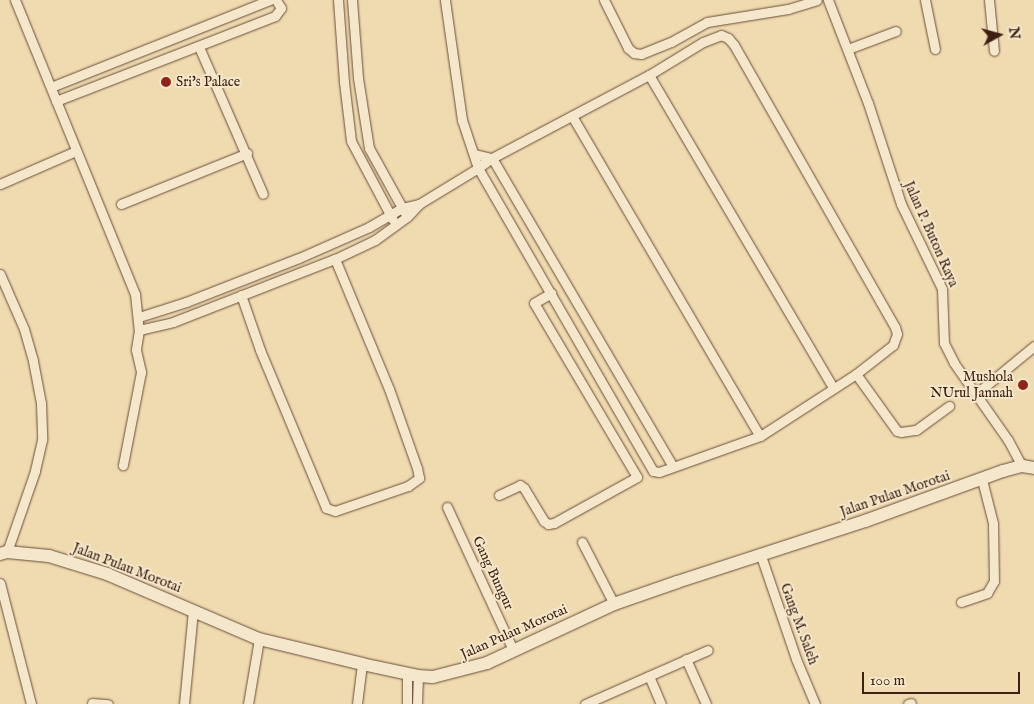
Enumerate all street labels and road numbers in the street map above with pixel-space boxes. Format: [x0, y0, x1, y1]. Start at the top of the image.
street label: Jalan P. Buton Raya [900, 179, 962, 289]
street label: Jalan Pulau Morotai [838, 467, 952, 521]
street label: Gang Bungur [469, 534, 517, 612]
street label: Jalan Pulau Morotai [70, 540, 184, 596]
street label: Gang M. Saleh [777, 581, 821, 667]
street label: Jalan Pulau Morotai [458, 601, 570, 663]

